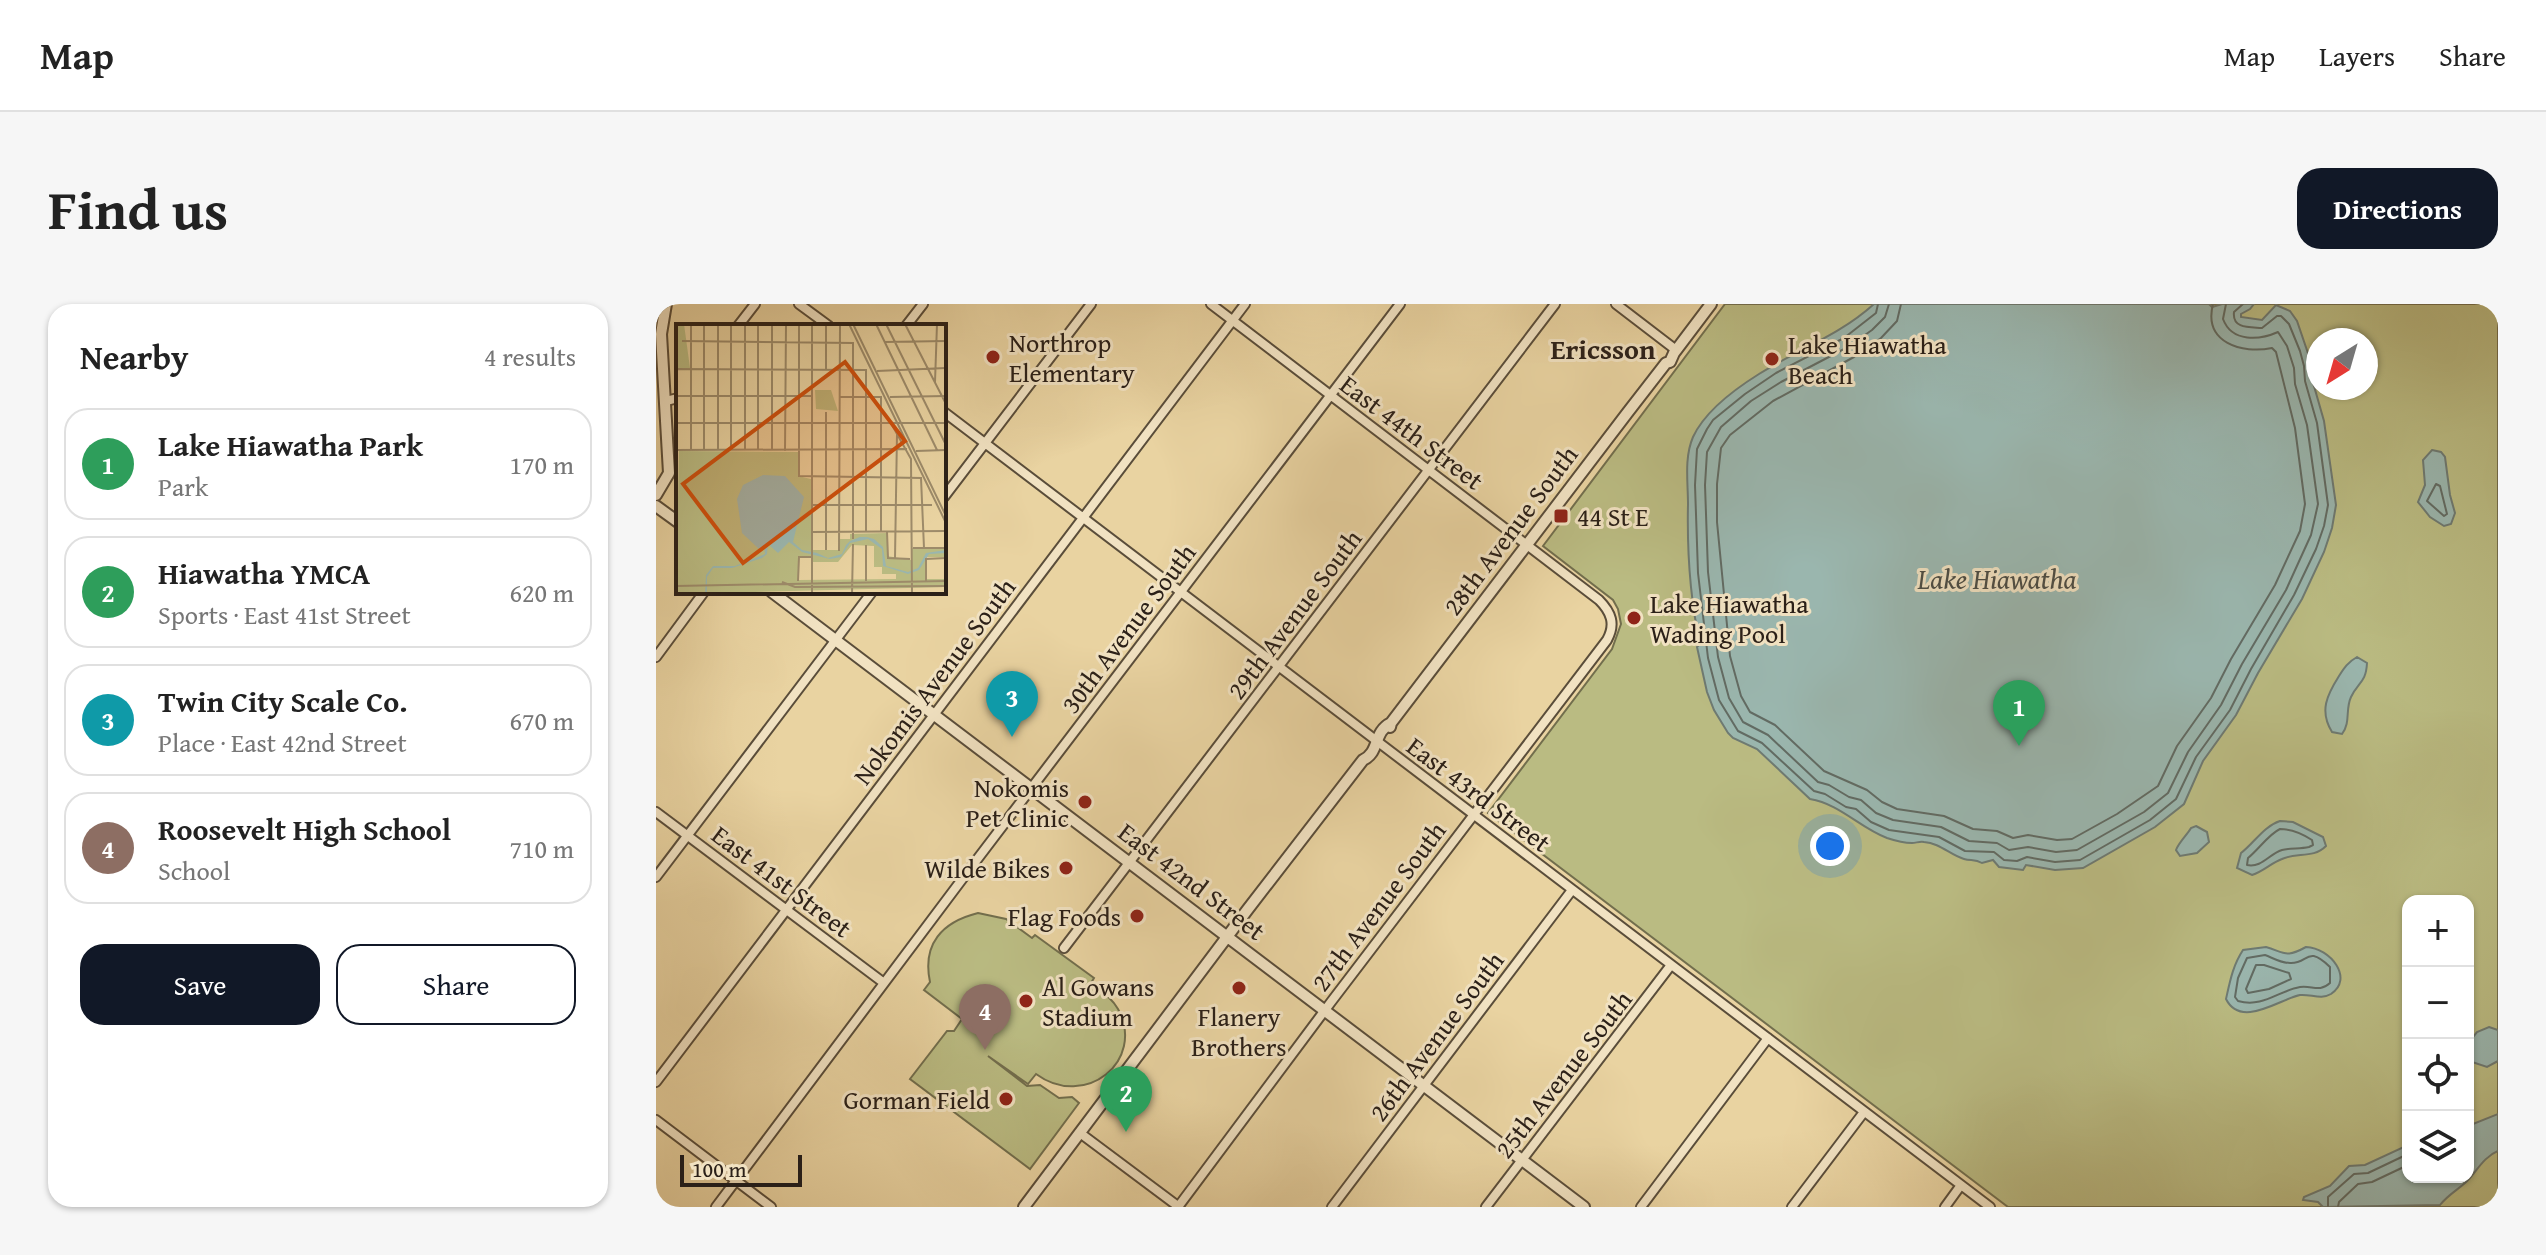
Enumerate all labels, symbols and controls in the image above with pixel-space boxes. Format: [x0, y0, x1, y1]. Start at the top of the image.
text: Map [40, 27, 114, 83]
text: Map [2224, 35, 2275, 76]
text: Layers [2319, 35, 2395, 76]
text: Share [2439, 35, 2506, 76]
text: Find us [48, 167, 228, 250]
button: Directions [2297, 168, 2498, 249]
place label: Northrop Elementary [1009, 323, 1135, 392]
inset map [676, 324, 946, 594]
place label: Lake Hiawatha Beach [1788, 325, 1947, 394]
district label: Ericsson [1551, 328, 1656, 369]
north arrow [2306, 328, 2378, 400]
text: Nearby [80, 332, 189, 381]
text: 4 results [484, 337, 576, 376]
marker: Northrop Elementary [984, 348, 1002, 366]
marker: Lake Hiawatha Beach [1763, 350, 1781, 368]
street label: East 44th Street [1332, 365, 1492, 499]
text: Lake Hiawatha Park [158, 423, 423, 467]
street label: 28th Avenue South [1433, 437, 1587, 623]
text: 1 [101, 445, 115, 484]
text: 170 m [509, 445, 574, 484]
text: Park [158, 467, 208, 506]
place label: 44 St E [1577, 497, 1649, 536]
marker: 44 St E [1552, 507, 1570, 525]
street label: 29th Avenue South [1217, 521, 1371, 707]
street label: 30th Avenue South [1051, 535, 1205, 721]
text: Hiawatha YMCA [158, 551, 370, 595]
water label: Lake Hiawatha [1916, 558, 2077, 599]
street label: Nokomis Avenue South [843, 569, 1025, 793]
text: 2 [101, 573, 115, 612]
text: 620 m [509, 573, 574, 612]
place label: Lake Hiawatha Wading Pool [1650, 584, 1809, 653]
text: Sports · East 41st Street [158, 595, 411, 634]
marker: Lake Hiawatha Wading Pool [1625, 609, 1643, 627]
pin: 3 [986, 671, 1038, 737]
text: Twin City Scale Co. [158, 679, 408, 723]
pin: 1 [1993, 680, 2045, 746]
text: 3 [101, 701, 115, 740]
text: 670 m [509, 701, 574, 740]
text: Place · East 42nd Street [158, 723, 407, 762]
street label: East 43rd Street [1399, 727, 1559, 861]
place label: Nokomis Pet Clinic [966, 768, 1069, 837]
marker: Nokomis Pet Clinic [1076, 793, 1094, 811]
text: Roosevelt High School [158, 807, 451, 851]
street label: East 42nd Street [1110, 813, 1274, 949]
street label: 27th Avenue South [1301, 813, 1455, 999]
street label: East 41st Street [704, 815, 860, 947]
your location [1810, 826, 1850, 866]
text: 4 [101, 829, 115, 868]
text: 710 m [509, 829, 574, 868]
place label: Wilde Bikes [924, 849, 1050, 888]
text: School [158, 851, 230, 890]
marker: Wilde Bikes [1057, 859, 1075, 877]
map controls [2402, 895, 2474, 1183]
button: + [2402, 895, 2474, 967]
place label: Flag Foods [1008, 897, 1121, 936]
marker: Flag Foods [1128, 907, 1146, 925]
street label: 26th Avenue South [1359, 943, 1513, 1129]
button: Save [80, 944, 320, 1025]
button: Share [336, 944, 576, 1025]
place label: Al Gowans Stadium [1042, 967, 1154, 1036]
button: − [2402, 967, 2474, 1039]
marker: Flanery Brothers [1230, 979, 1248, 997]
street label: 25th Avenue South [1485, 981, 1641, 1166]
pin: 4 [959, 984, 1011, 1050]
marker: Al Gowans Stadium [1017, 992, 1035, 1010]
place label: Flanery Brothers [1191, 997, 1287, 1066]
button: locate [2402, 1039, 2474, 1111]
pin: 2 [1100, 1066, 1152, 1132]
place label: Gorman Field [843, 1080, 990, 1119]
marker: Gorman Field [997, 1090, 1015, 1108]
button: layers [2402, 1111, 2474, 1183]
scale bar [680, 1151, 802, 1187]
text: 100 m [692, 1153, 747, 1185]

